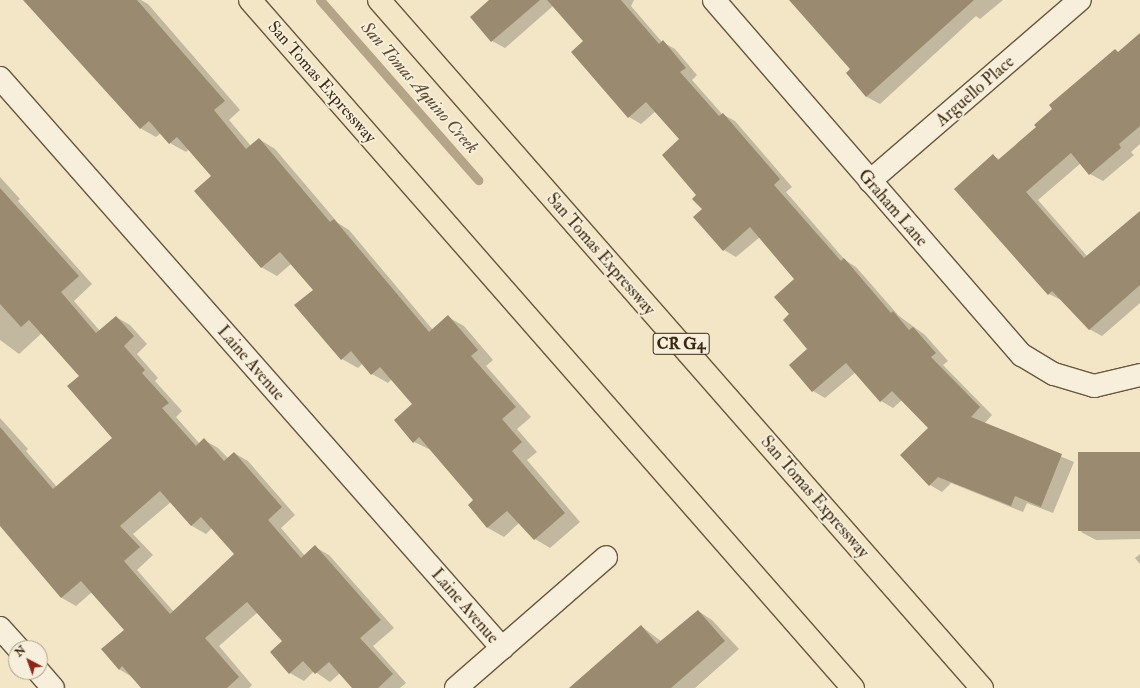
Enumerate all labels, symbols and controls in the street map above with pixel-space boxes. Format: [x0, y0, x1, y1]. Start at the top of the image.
street label: San Tomas Expressway [263, 17, 381, 147]
water label: San Tomas Aquino Creek [356, 18, 482, 158]
street label: Arguello Place [932, 51, 1018, 131]
street label: Graham Lane [854, 165, 932, 251]
street label: San Tomas Expressway [542, 189, 660, 319]
street label: Laine Avenue [213, 321, 289, 405]
road number: CR G4 [652, 330, 710, 358]
street label: San Tomas Expressway [756, 432, 874, 562]
street label: Laine Avenue [427, 564, 503, 648]
north arrow [8, 640, 48, 680]
text: N [12, 643, 28, 659]

